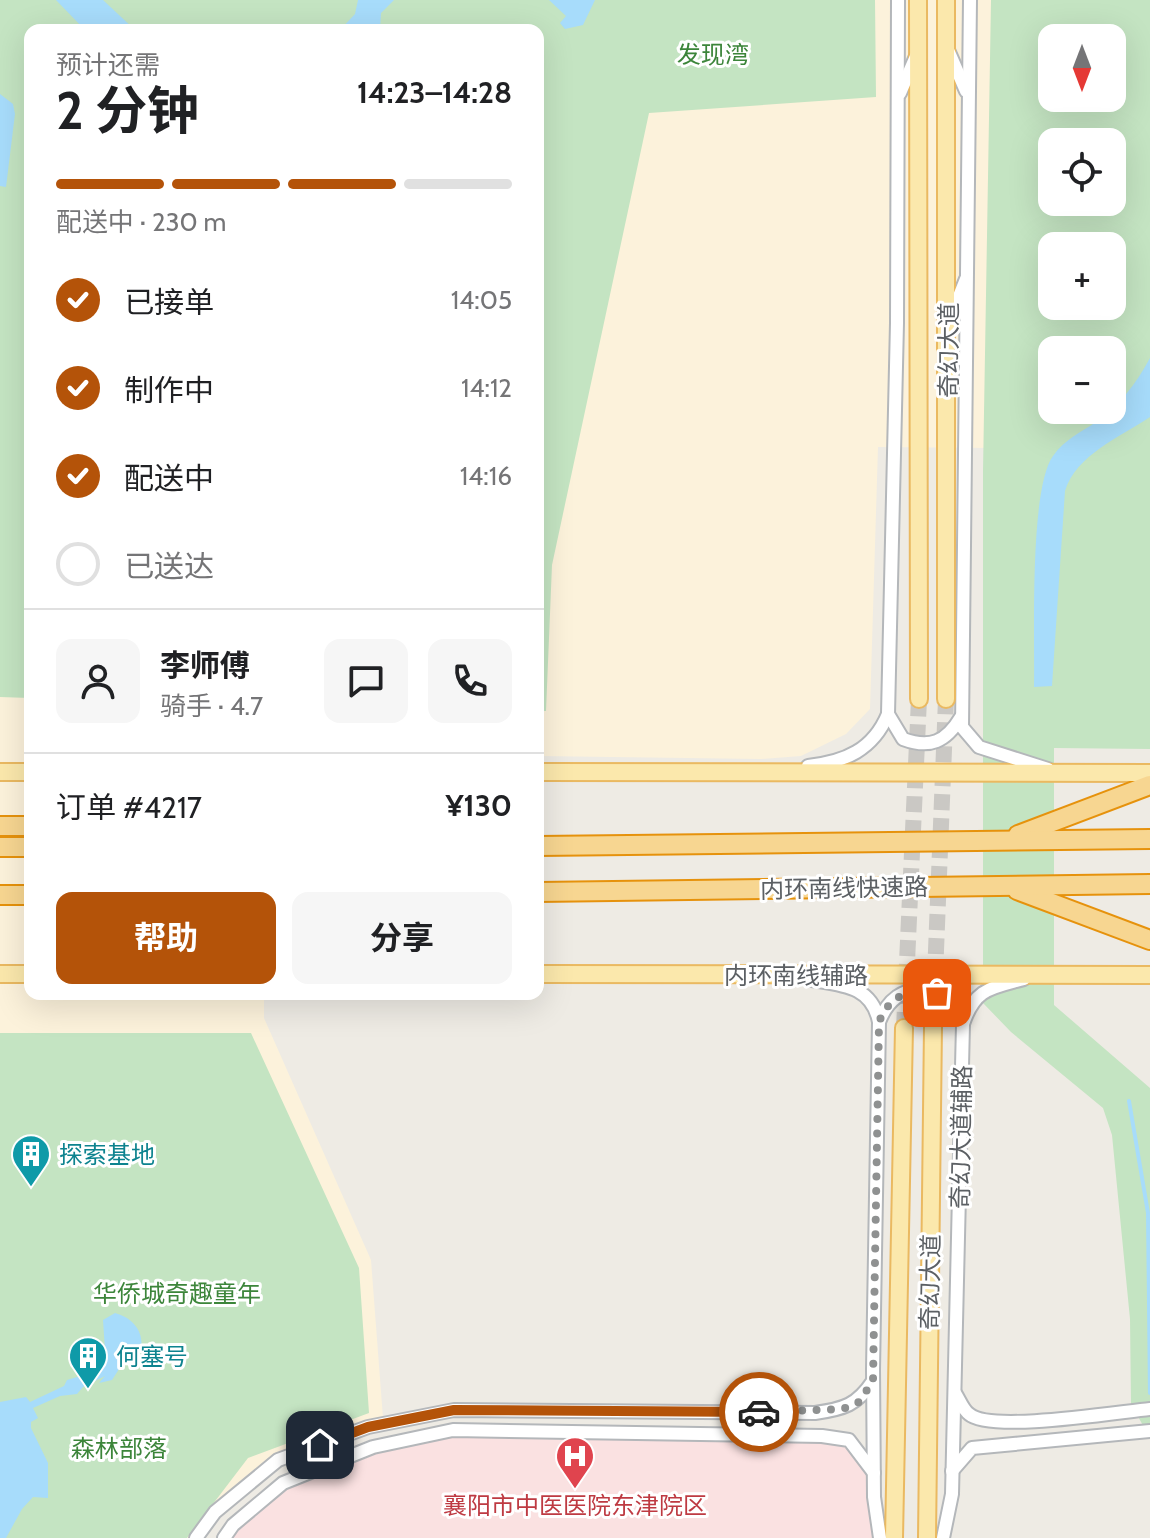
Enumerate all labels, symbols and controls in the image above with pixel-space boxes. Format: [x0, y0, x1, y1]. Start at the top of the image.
north arrow [1038, 24, 1126, 112]
map controls [1038, 24, 1126, 424]
park label: 发现湾 [677, 40, 749, 69]
text: 预计还需 [56, 49, 160, 81]
text: 14:23–14:28 [357, 74, 512, 111]
text: 2 分钟 [56, 79, 199, 142]
button: locate [1038, 128, 1126, 216]
text: 配送中 · 230 m [56, 206, 226, 238]
button: + [1038, 232, 1126, 320]
icon: check [56, 278, 100, 322]
text: 已接单 [124, 284, 214, 321]
text: 14:05 [451, 284, 512, 316]
street label: 奇幻大道 [934, 302, 963, 398]
button: − [1038, 336, 1126, 424]
icon: check [56, 366, 100, 410]
text: 制作中 [124, 372, 214, 409]
text: 14:12 [461, 372, 512, 404]
icon: check [56, 454, 100, 498]
text: 配送中 [124, 460, 214, 497]
text: 14:16 [460, 460, 512, 492]
text: 已送达 [124, 548, 214, 585]
button: person [56, 639, 140, 723]
button: chat [324, 639, 408, 723]
button: phone [428, 639, 512, 723]
text: 李师傅 [160, 647, 250, 684]
text: 骑手 · 4.7 [160, 690, 263, 722]
text: ¥130 [445, 787, 512, 824]
text: 订单 #4217 [56, 789, 202, 826]
street label: 内环南线快速路 [760, 872, 928, 904]
button: 帮助 [56, 892, 276, 984]
button: 分享 [292, 892, 512, 984]
pin [903, 959, 971, 1027]
street label: 内环南线辅路 [724, 961, 868, 990]
icon: bag [915, 971, 959, 1015]
street label: 奇幻大道辅路 [945, 1065, 977, 1209]
building icon: 探索基地 [10, 1133, 52, 1188]
place label: 探索基地 [59, 1140, 155, 1169]
street label: 奇幻大道 [915, 1234, 945, 1330]
park label: 华侨城奇趣童年 [93, 1279, 261, 1308]
building icon: 何塞号 [67, 1335, 109, 1390]
place label: 何塞号 [116, 1342, 188, 1371]
courier [719, 1372, 799, 1452]
icon: car [737, 1390, 781, 1434]
pin [286, 1411, 354, 1479]
icon: home [298, 1423, 342, 1467]
park label: 森林部落 [71, 1434, 167, 1463]
hospital icon: 襄阳市中医医院东津院区 [554, 1435, 596, 1490]
place label: 襄阳市中医医院东津院区 [443, 1491, 707, 1520]

